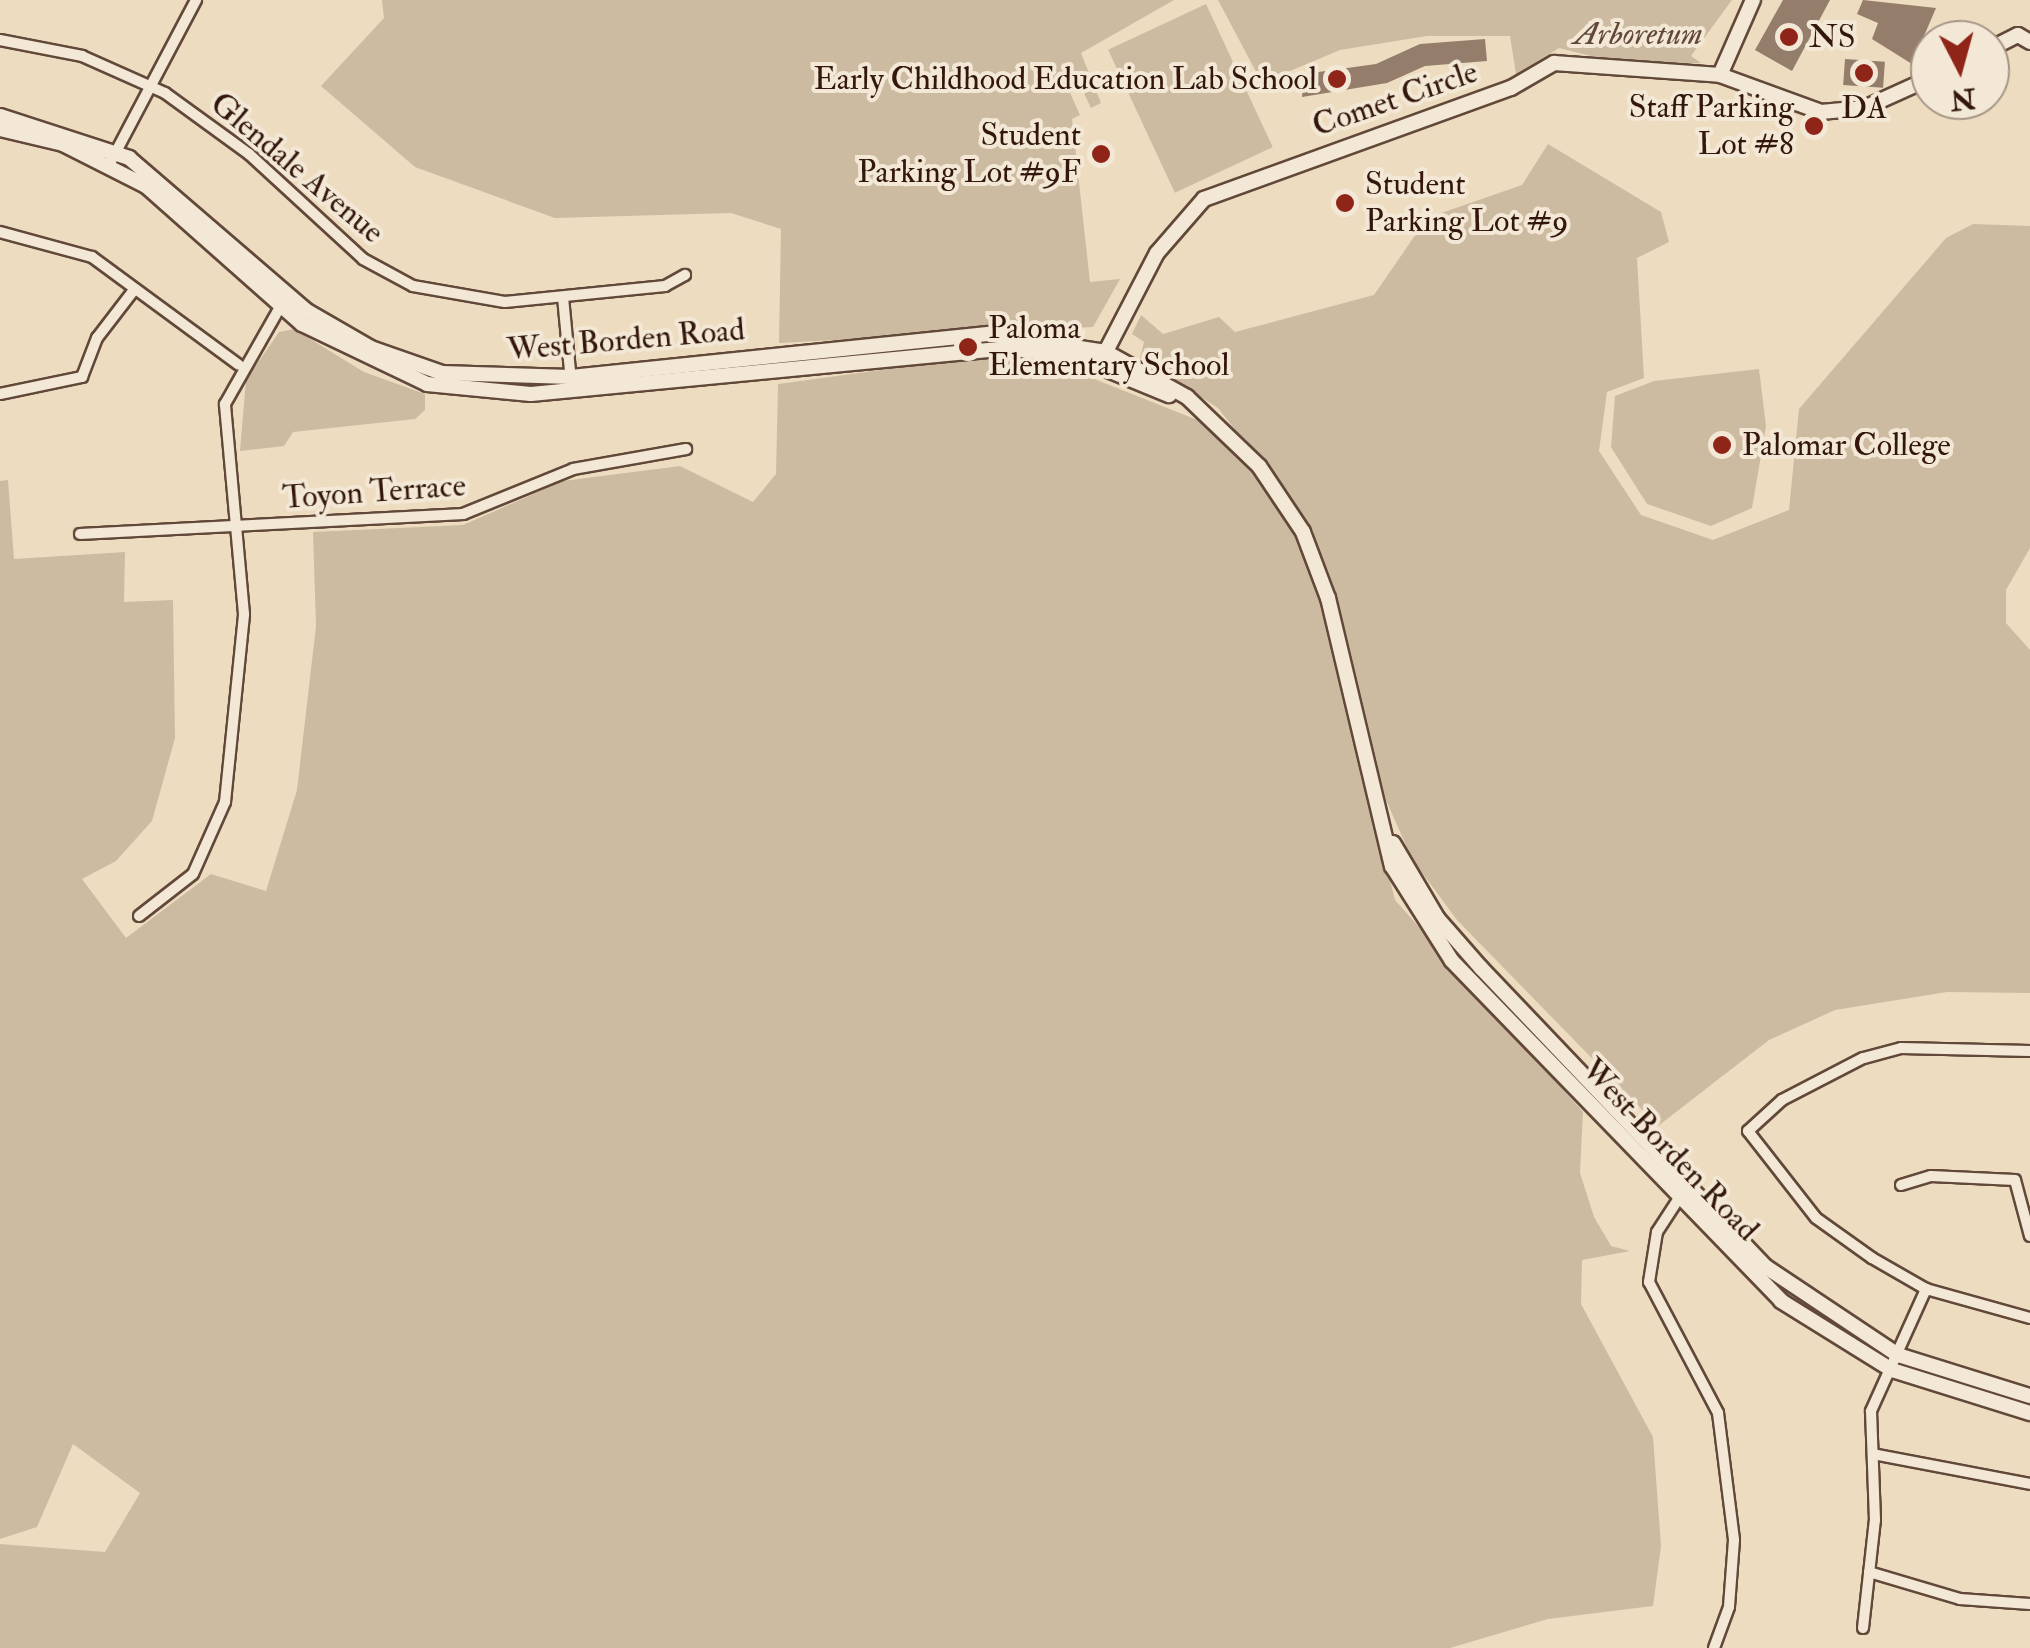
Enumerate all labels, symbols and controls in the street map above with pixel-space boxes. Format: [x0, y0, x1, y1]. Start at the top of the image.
park label: Arboretum [1574, 15, 1702, 53]
place label: NS [1809, 18, 1855, 56]
north arrow [1910, 20, 2010, 120]
marker: NS [1778, 26, 1800, 48]
street label: Comet Circle [1307, 53, 1483, 145]
place label: Early Childhood Education Lab School [814, 60, 1317, 98]
marker: DA [1853, 62, 1875, 84]
marker: Early Childhood Education Lab School [1326, 68, 1348, 90]
text: N [1949, 80, 1977, 117]
street label: Glendale Avenue [203, 84, 391, 252]
place label: Staff Parking Lot #8 [1629, 89, 1794, 164]
place label: DA [1841, 89, 1887, 127]
marker: Staff Parking Lot #8 [1803, 115, 1825, 137]
place label: Student Parking Lot #9F [858, 117, 1081, 192]
marker: Student Parking Lot #9F [1090, 143, 1112, 165]
place label: Student Parking Lot #9 [1365, 166, 1568, 241]
marker: Student Parking Lot #9 [1334, 192, 1356, 214]
street label: West Borden Road [506, 310, 746, 370]
place label: Paloma Elementary School [988, 310, 1230, 385]
marker: Paloma Elementary School [957, 336, 979, 358]
place label: Palomar College [1742, 426, 1951, 464]
marker: Palomar College [1711, 434, 1733, 456]
street label: Toyon Terrace [281, 466, 467, 518]
street label: West Borden Road [1573, 1051, 1767, 1249]

